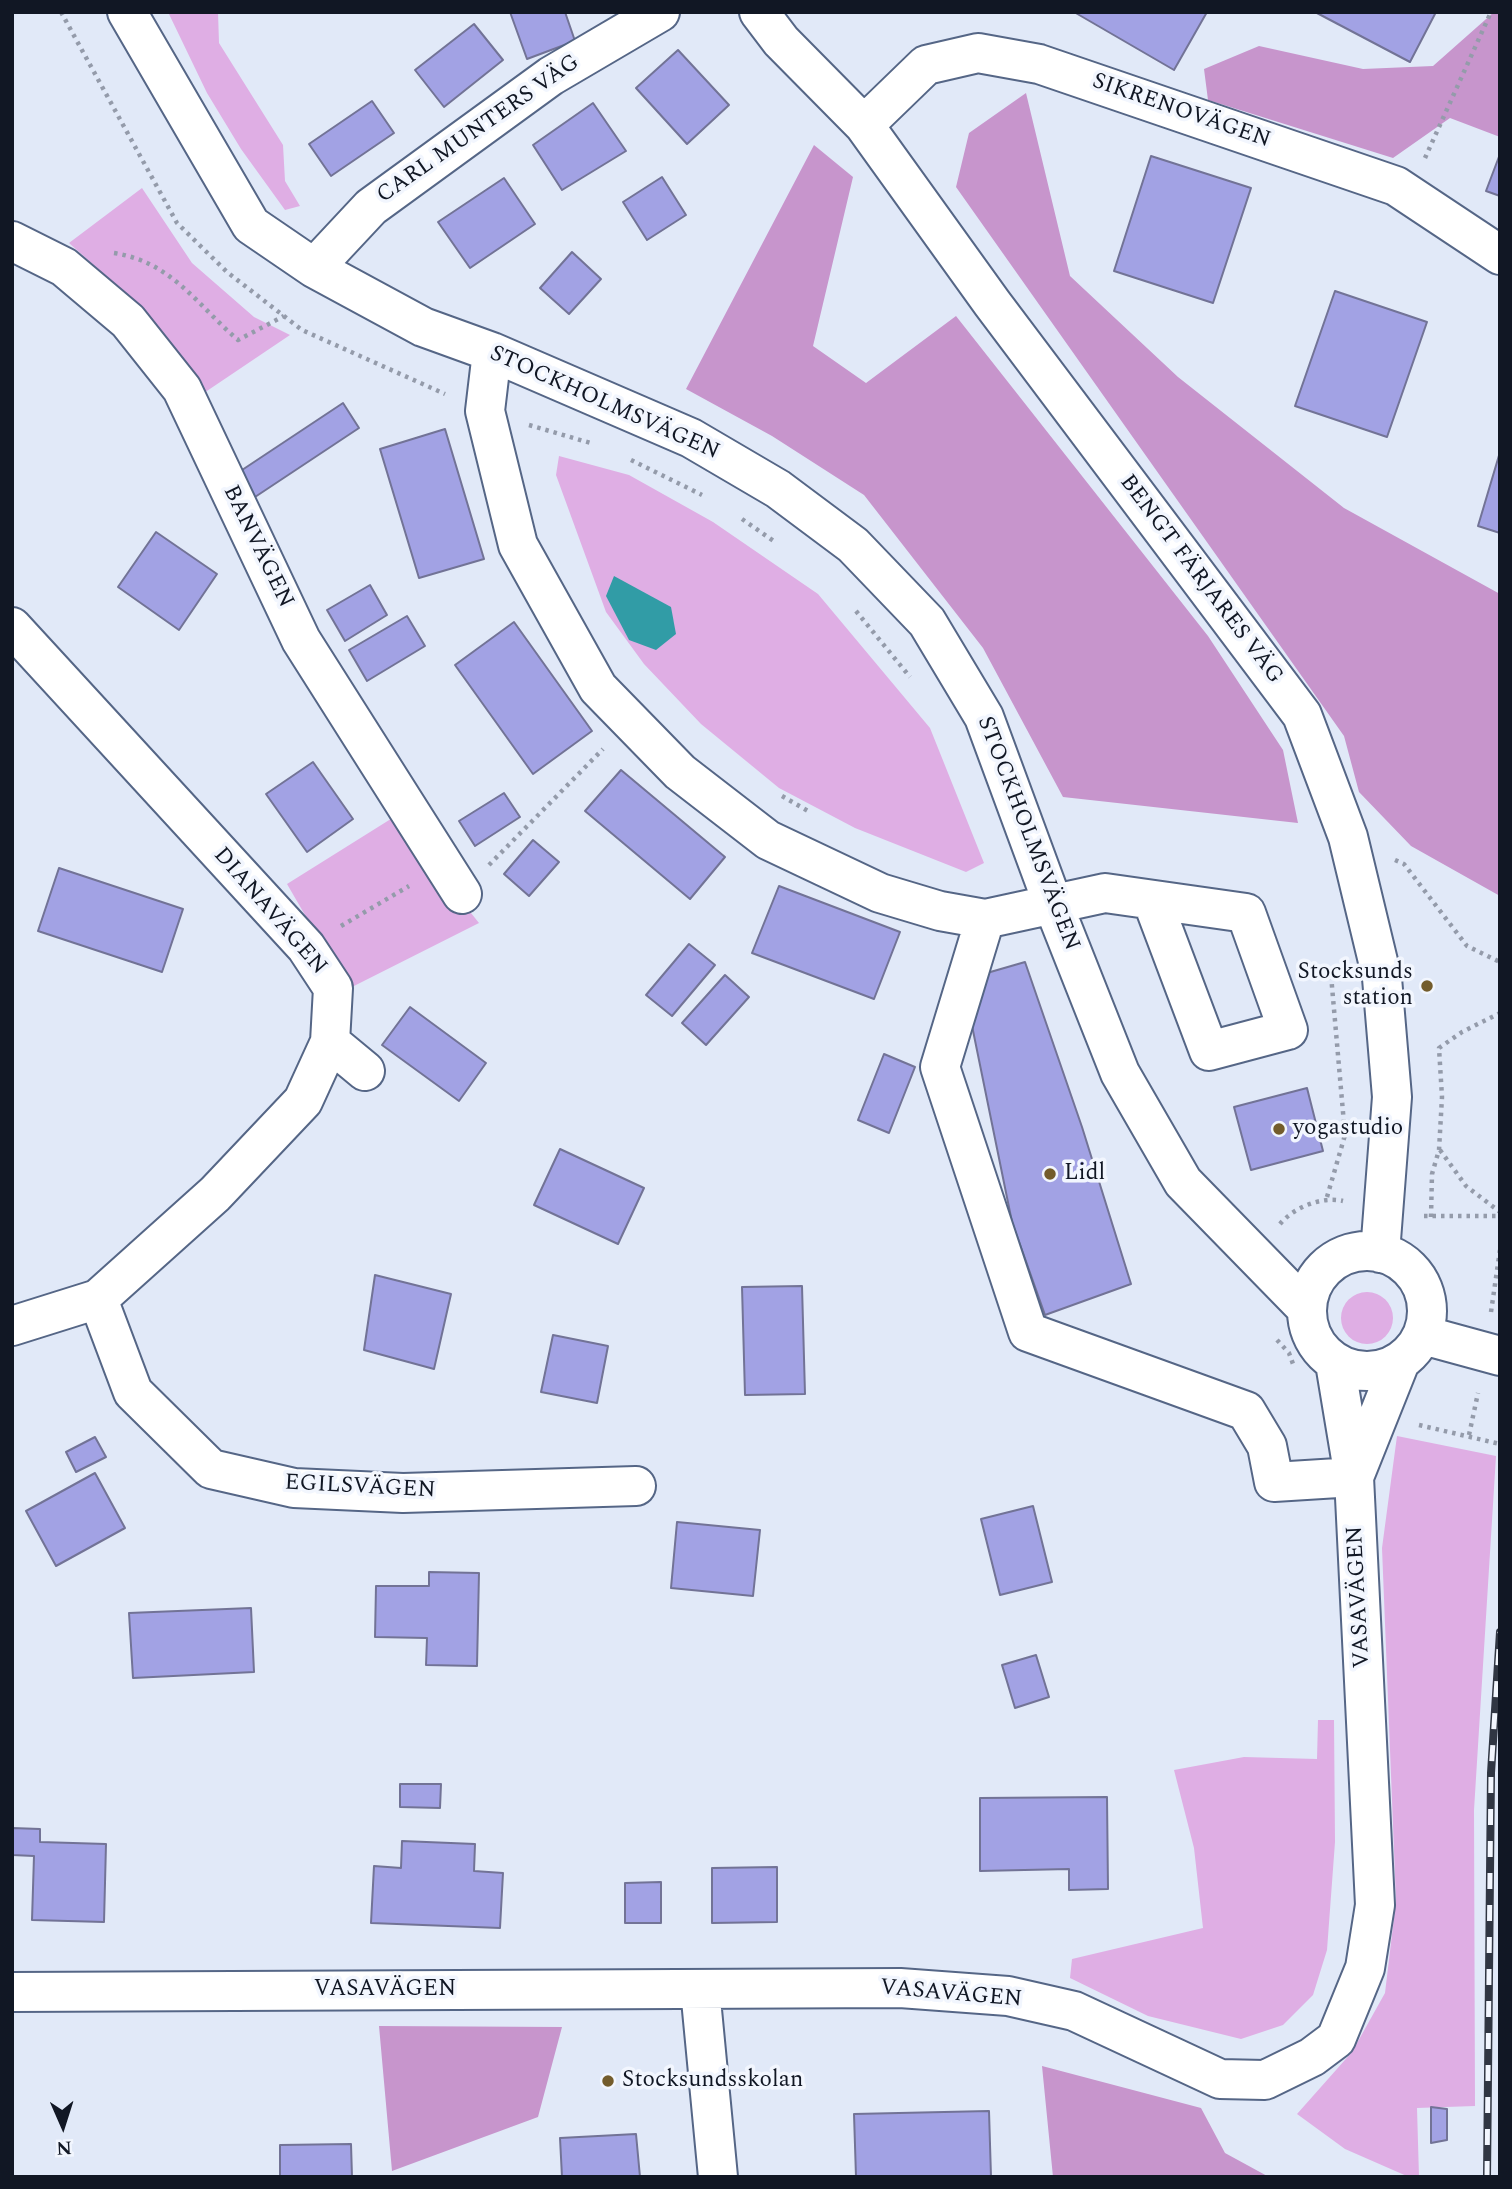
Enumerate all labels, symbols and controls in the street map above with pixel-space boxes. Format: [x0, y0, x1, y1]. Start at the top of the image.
street label: CARL MUNTERS VÄG [372, 50, 586, 210]
street label: SIKRENOVÄGEN [1088, 69, 1274, 155]
street label: STOCKHOLMSVÄGEN [485, 341, 723, 467]
street label: BENGT FÄRJARES VÄG [1112, 470, 1288, 690]
street label: BANVÄGEN [215, 481, 299, 613]
street label: STOCKHOLMSVÄGEN [970, 713, 1084, 955]
street label: DIANAVÄGEN [206, 843, 332, 981]
place label: Stocksunds station [1297, 959, 1413, 1013]
marker: Stocksunds station [1419, 978, 1435, 994]
place label: yogastudio [1293, 1115, 1403, 1143]
marker: yogastudio [1271, 1121, 1287, 1137]
place label: Lidl [1064, 1160, 1105, 1188]
marker: Lidl [1042, 1166, 1058, 1182]
street label: EGILSVÄGEN [284, 1470, 436, 1506]
street label: VASAVÄGEN [1342, 1525, 1378, 1669]
street label: VASAVÄGEN [879, 1975, 1023, 2015]
street label: VASAVÄGEN [314, 1976, 456, 2004]
place label: Stocksundsskolan [622, 2067, 803, 2095]
marker: Stocksundsskolan [600, 2073, 616, 2089]
north arrow [28, 2091, 98, 2161]
text: N [56, 2133, 73, 2162]

